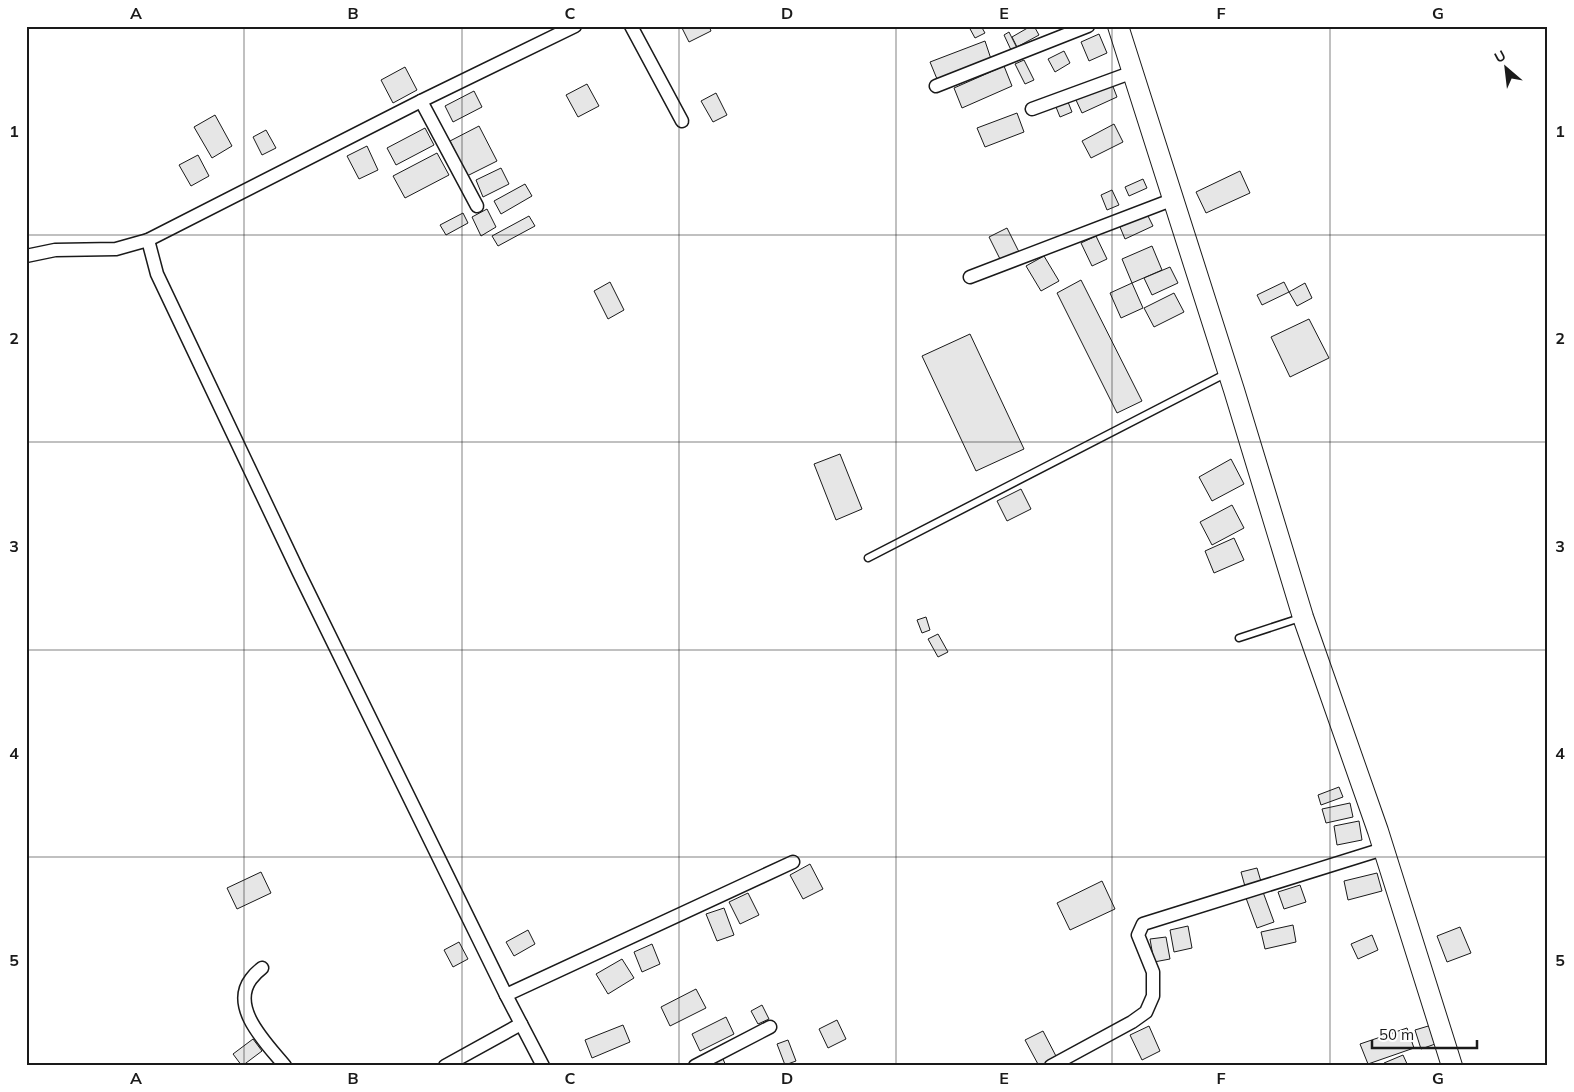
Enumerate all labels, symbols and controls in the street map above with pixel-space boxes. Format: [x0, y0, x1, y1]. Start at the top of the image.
text: A [130, 3, 142, 23]
text: B [347, 3, 359, 23]
text: C [565, 3, 576, 23]
text: D [781, 3, 793, 23]
text: E [999, 3, 1009, 23]
text: F [1216, 3, 1226, 23]
text: G [1432, 3, 1444, 23]
north arrow [1482, 42, 1532, 92]
text: U [1491, 46, 1509, 67]
text: 1 [9, 121, 19, 141]
text: 1 [1555, 121, 1565, 141]
text: 2 [9, 328, 19, 348]
text: 2 [1555, 328, 1565, 348]
text: 3 [9, 536, 19, 556]
text: 3 [1555, 536, 1565, 556]
text: 4 [9, 743, 19, 763]
text: 4 [1555, 743, 1565, 763]
text: 5 [9, 950, 19, 970]
text: 5 [1555, 950, 1565, 970]
scale bar [1372, 1017, 1476, 1049]
text: 50 m [1379, 1025, 1414, 1044]
text: A [130, 1068, 142, 1088]
text: B [347, 1068, 359, 1088]
text: C [565, 1068, 576, 1088]
text: D [781, 1068, 793, 1088]
text: E [999, 1068, 1009, 1088]
text: F [1216, 1068, 1226, 1088]
text: G [1432, 1068, 1444, 1088]

